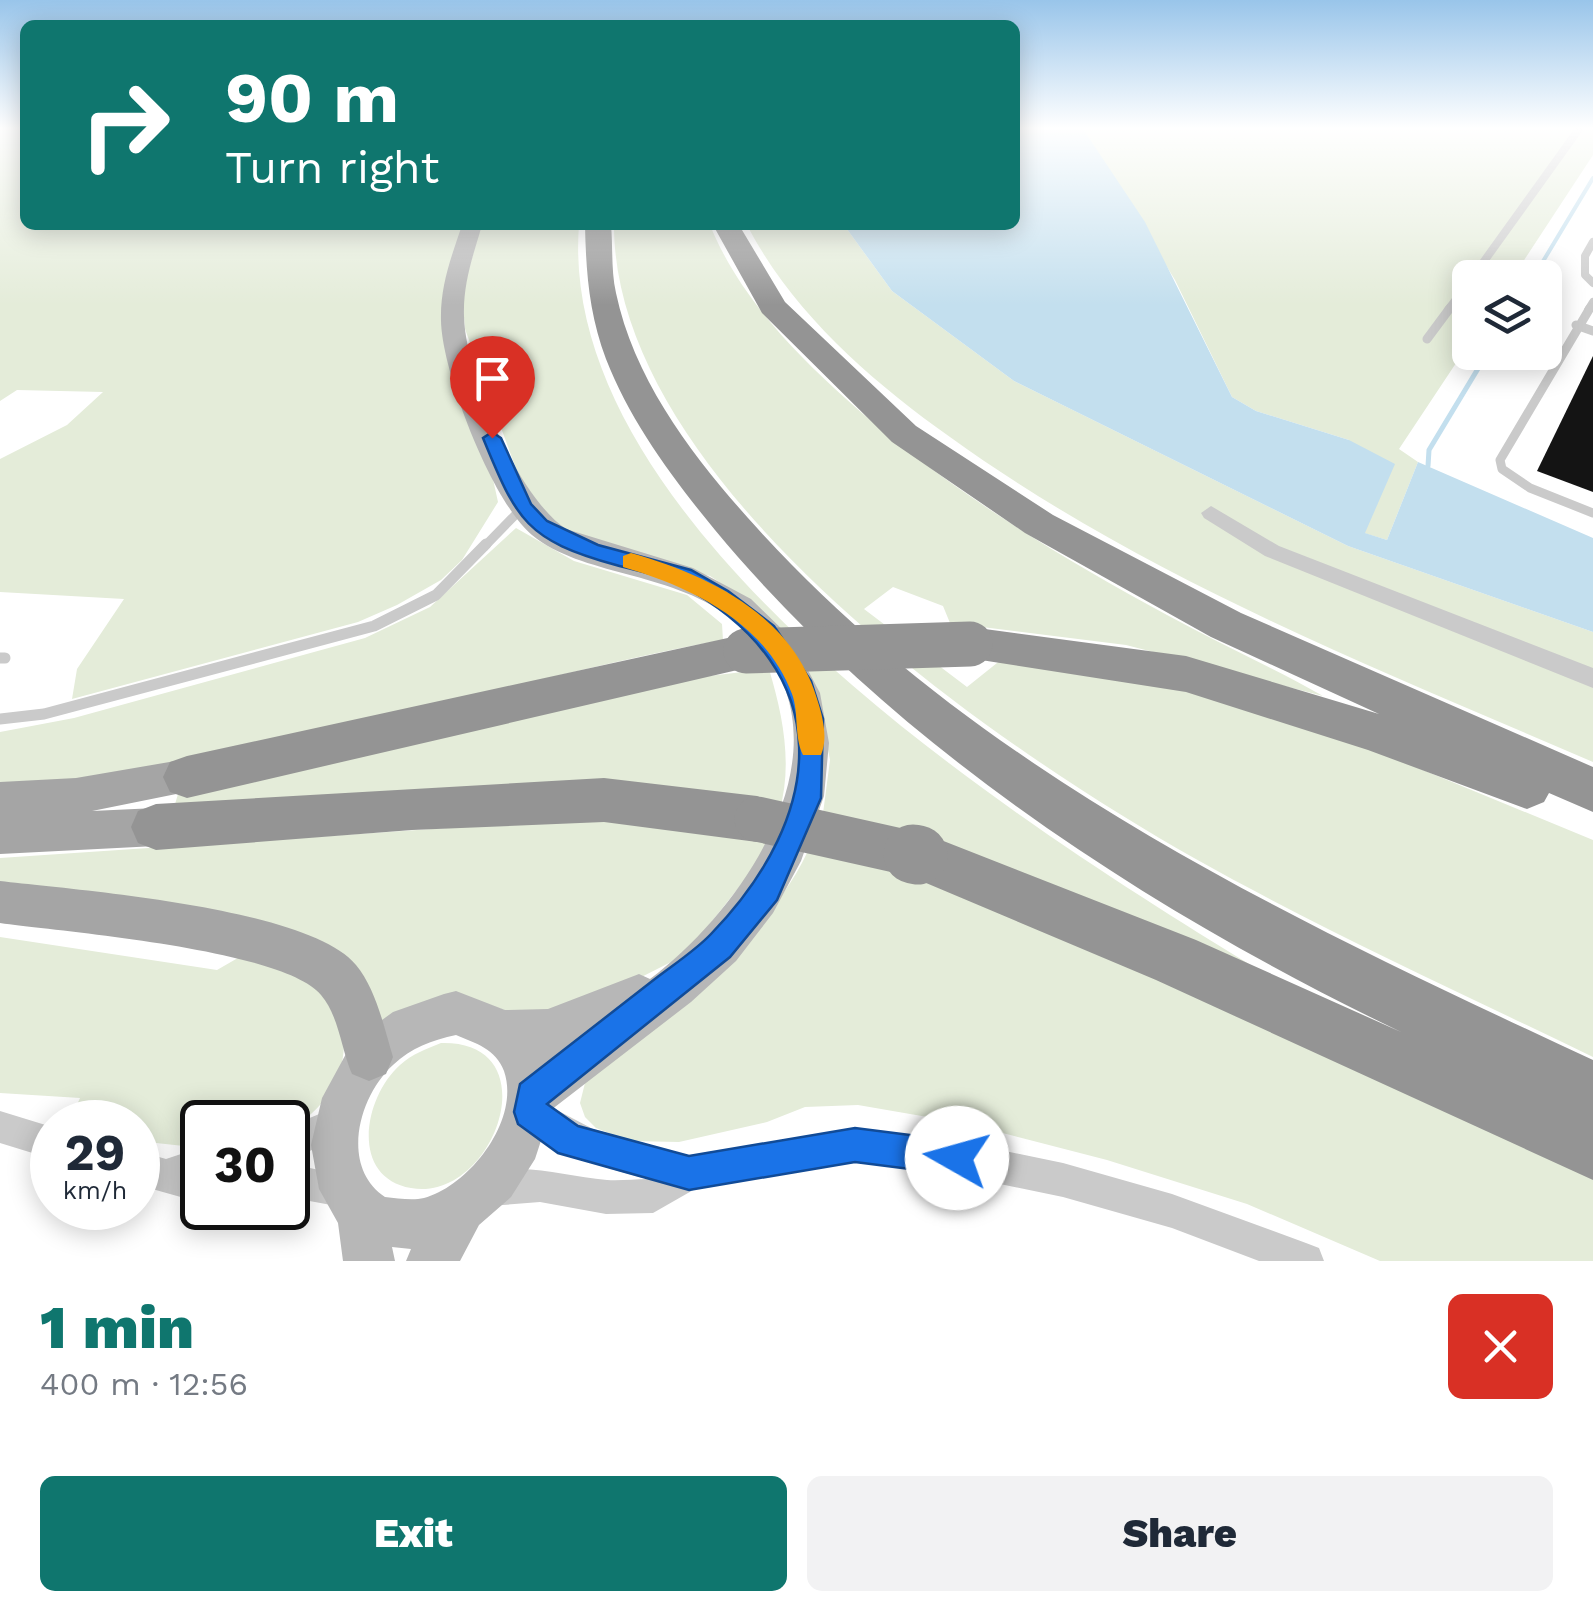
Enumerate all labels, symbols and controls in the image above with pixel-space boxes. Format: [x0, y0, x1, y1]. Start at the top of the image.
text: 90 m [225, 57, 399, 139]
icon: right [60, 60, 190, 190]
text: Turn right [225, 141, 439, 194]
map controls [1452, 260, 1562, 370]
button: layers [1452, 260, 1562, 370]
pin [450, 336, 535, 439]
icon: arrive [465, 351, 520, 406]
speed limit sign: 30 [180, 1100, 310, 1230]
position arrow [905, 1106, 1009, 1210]
text: 29 [65, 1123, 125, 1182]
text: km/h [63, 1176, 127, 1205]
text: 1 min [40, 1292, 194, 1363]
button: close [1448, 1294, 1553, 1399]
text: 400 m · 12:56 [40, 1365, 248, 1403]
button: Exit [40, 1476, 787, 1591]
button: Share [807, 1476, 1553, 1591]

